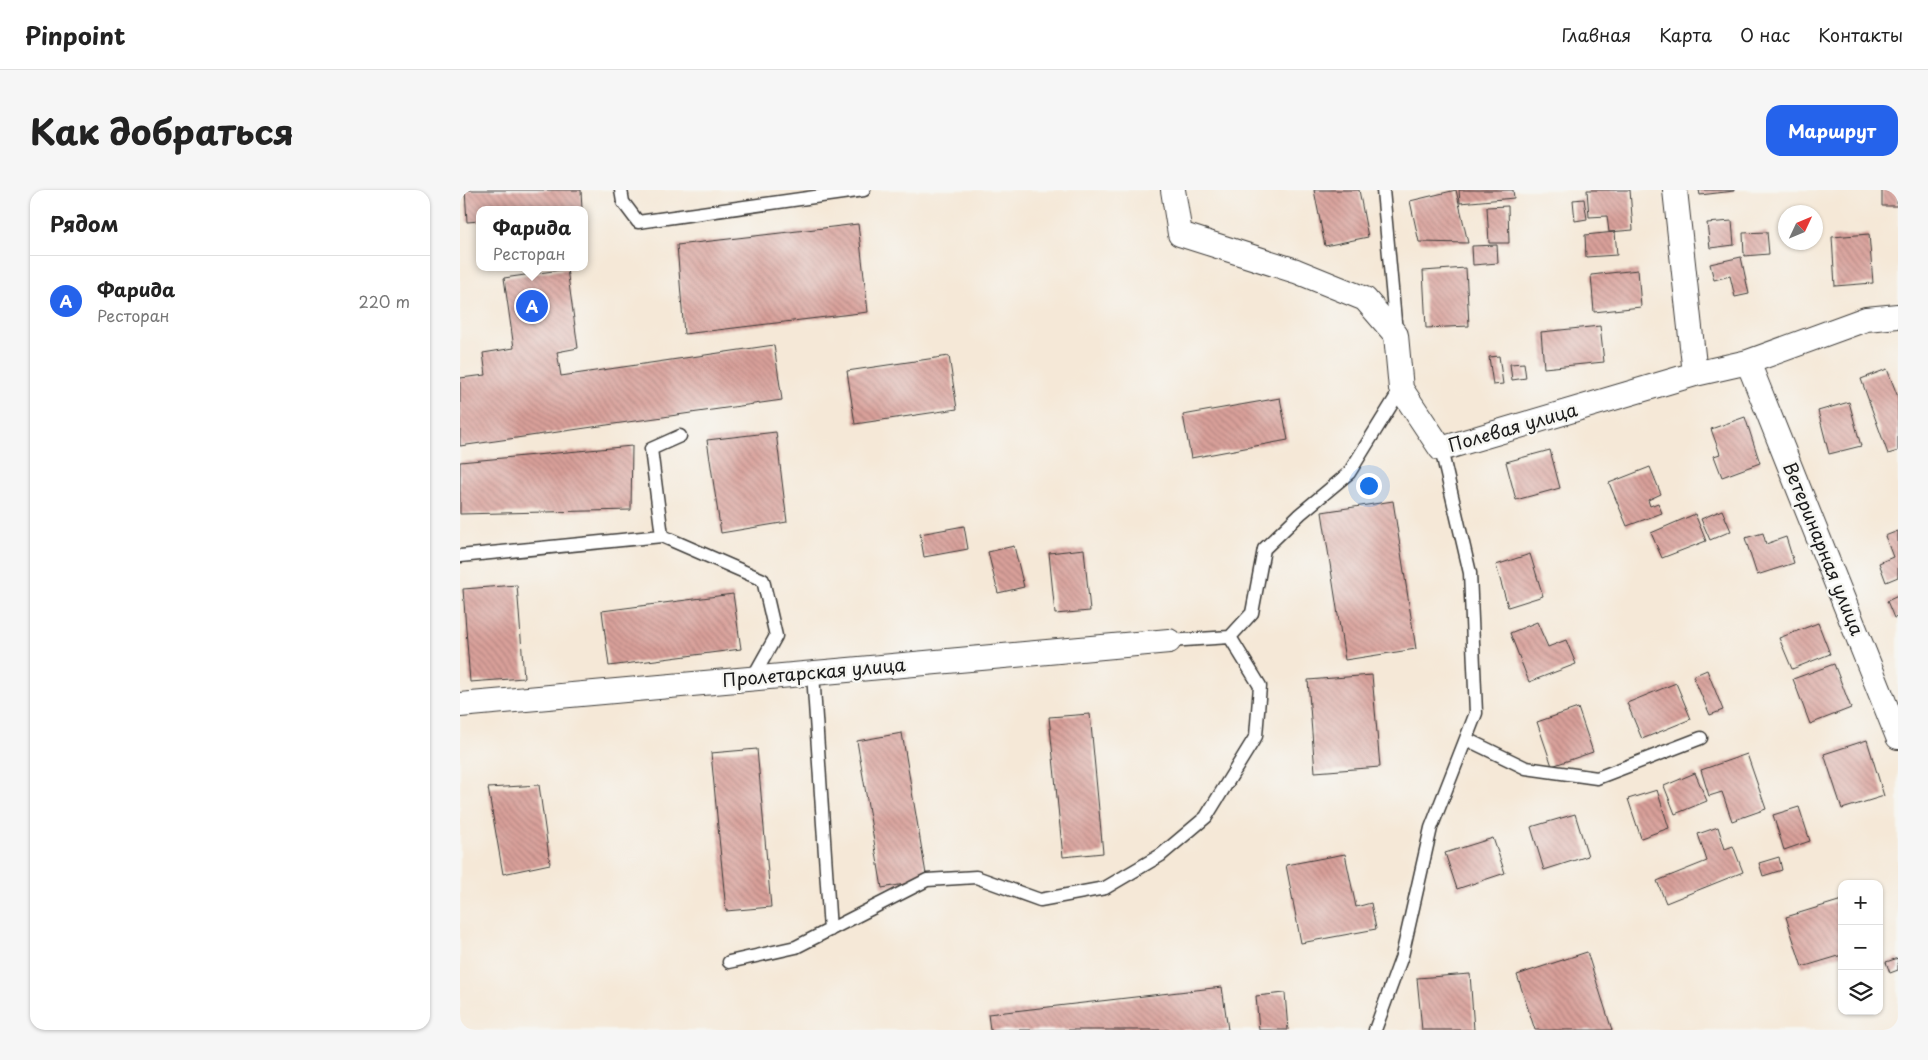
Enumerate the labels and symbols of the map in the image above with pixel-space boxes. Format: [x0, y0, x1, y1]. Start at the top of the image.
north arrow [1778, 205, 1823, 250]
pin: A [516, 287, 548, 325]
street label: Полевая улица [1445, 395, 1581, 458]
street label: Ветеринарная улица [1777, 458, 1872, 640]
your location [1356, 473, 1382, 499]
street label: Пролетарская улица [721, 650, 907, 693]

